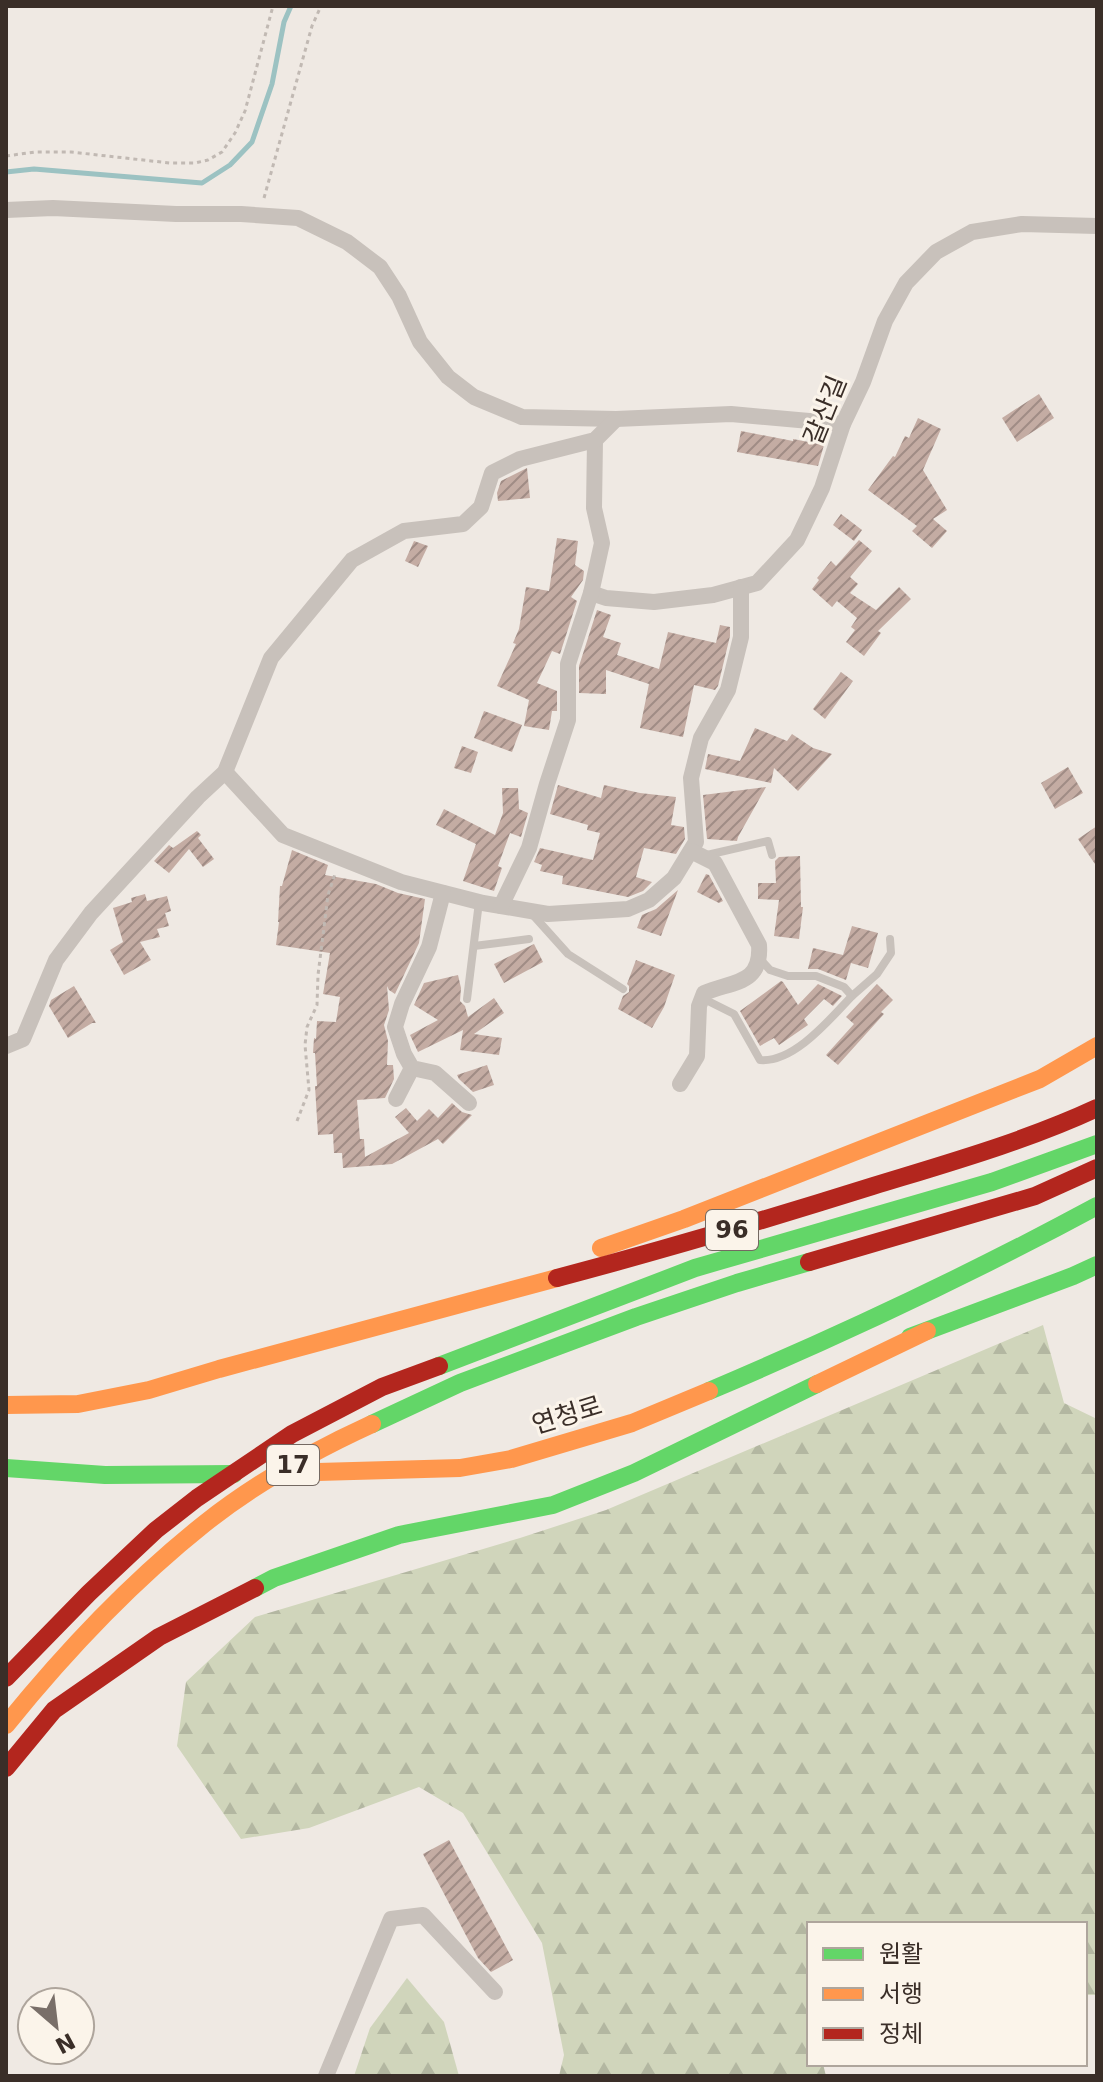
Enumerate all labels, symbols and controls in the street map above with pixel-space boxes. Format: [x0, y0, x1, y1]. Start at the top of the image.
street label: 갈산길 [798, 371, 852, 449]
road number: 96 [706, 1210, 758, 1250]
street label: 연청로 [528, 1390, 606, 1440]
road number: 17 [267, 1445, 319, 1485]
legend [807, 1922, 1087, 2066]
text: 원활 [879, 1940, 923, 1968]
text: 서행 [879, 1980, 923, 2008]
north arrow [16, 1986, 96, 2066]
text: 정체 [879, 2020, 923, 2048]
text: N [51, 2028, 79, 2059]

